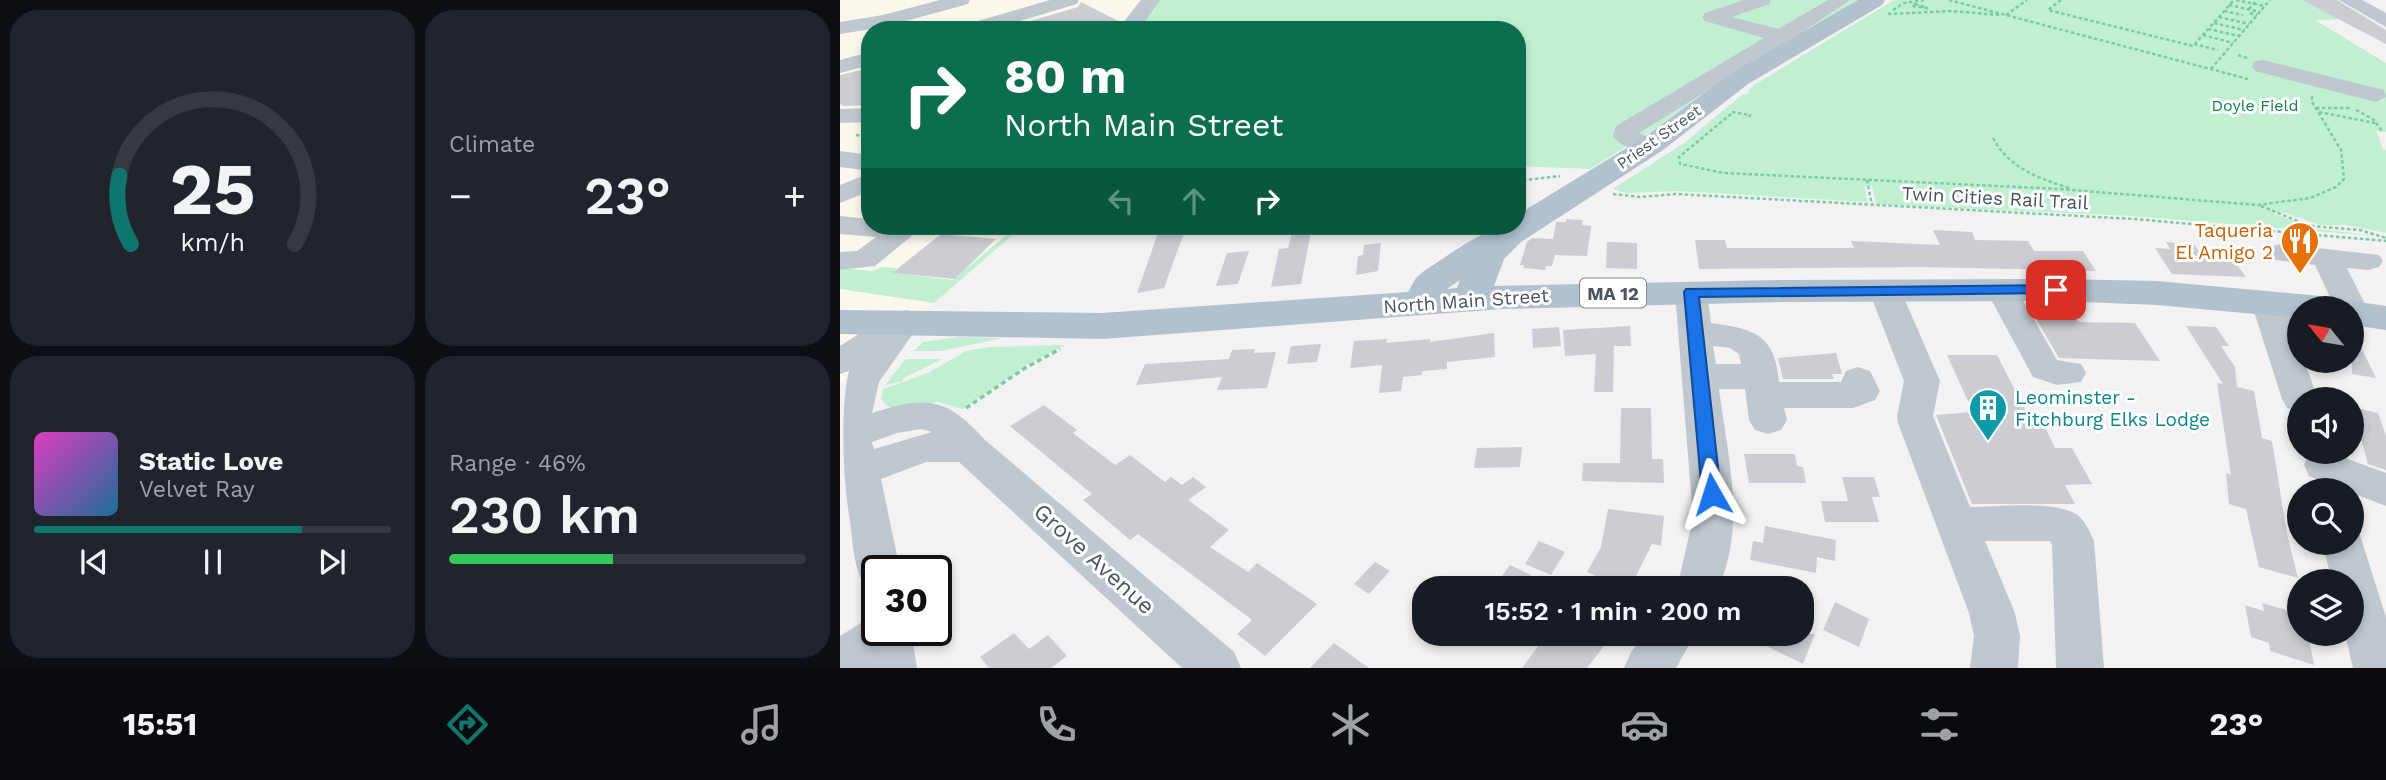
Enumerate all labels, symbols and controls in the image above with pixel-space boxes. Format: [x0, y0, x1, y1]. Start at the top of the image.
text: 80 m [1004, 47, 1126, 105]
icon: right [889, 49, 980, 140]
park label: Doyle Field [2212, 96, 2298, 115]
street label: Priest Street [1613, 101, 1705, 173]
text: North Main Street [1004, 106, 1283, 144]
text: Climate [449, 131, 535, 158]
text: 25 [170, 146, 255, 232]
text: 23° [584, 166, 671, 227]
text: − [449, 174, 472, 218]
text: + [783, 174, 806, 218]
icon: left [1102, 182, 1140, 220]
icon: ahead [1175, 182, 1213, 220]
icon: right [1248, 182, 1286, 220]
street label: Twin Cities Rail Trail [1901, 182, 2089, 214]
place label: Taqueria El Amigo 2 [2175, 219, 2273, 264]
restaurant icon: Taqueria El Amigo 2 [2279, 220, 2321, 275]
text: km/h [180, 228, 245, 257]
pin [2026, 260, 2086, 320]
icon: arrive [2037, 271, 2075, 309]
road number: MA 12 [1580, 278, 1646, 307]
street label: North Main Street [1382, 284, 1550, 318]
north arrow [2287, 296, 2364, 373]
map controls [2287, 296, 2364, 646]
place label: Leominster - Fitchburg Elks Lodge [2015, 386, 2210, 431]
building icon: Leominster - Fitchburg Elks Lodge [1967, 387, 2009, 442]
button: sound [2287, 387, 2364, 464]
text: Static Love [139, 446, 283, 476]
text: Range · 46% [449, 450, 586, 477]
position arrow [1675, 457, 1749, 531]
text: Velvet Ray [139, 476, 255, 503]
button: search [2287, 478, 2364, 555]
text: 230 km [449, 485, 640, 546]
street label: Grove Avenue [1028, 498, 1160, 620]
icon: previous [75, 543, 113, 581]
icon: pause [194, 543, 232, 581]
icon: next [313, 543, 351, 581]
speed limit sign: 30 [861, 555, 952, 646]
button: layers [2287, 569, 2364, 646]
text: 15:52 · 1 min · 200 m [1485, 596, 1741, 626]
icon: directions [443, 700, 492, 749]
icon: music [737, 700, 786, 749]
icon: phone [1032, 700, 1081, 749]
icon: climate [1326, 700, 1375, 749]
icon: car [1620, 700, 1669, 749]
icon: filters [1915, 700, 1964, 749]
text: 15:51 [123, 705, 197, 743]
text: 23° [2209, 705, 2263, 743]

